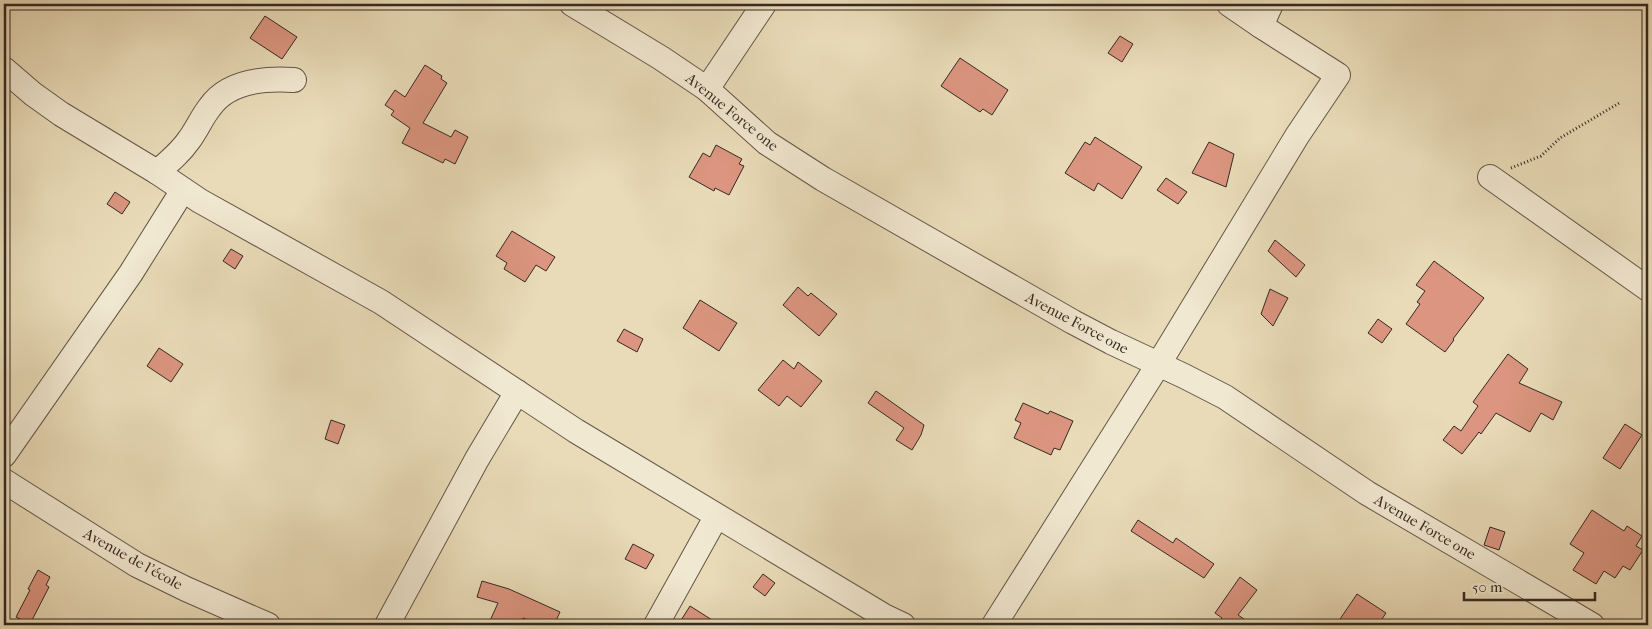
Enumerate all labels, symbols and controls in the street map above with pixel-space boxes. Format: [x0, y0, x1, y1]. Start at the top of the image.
street label: Avenue Force one [681, 68, 783, 155]
street label: Avenue Force one [1021, 288, 1132, 358]
street label: Avenue Force one [1370, 490, 1479, 564]
street label: Avenue de l'école [79, 524, 186, 594]
scale bar [1464, 569, 1596, 601]
text: 50 m [1472, 578, 1503, 596]

